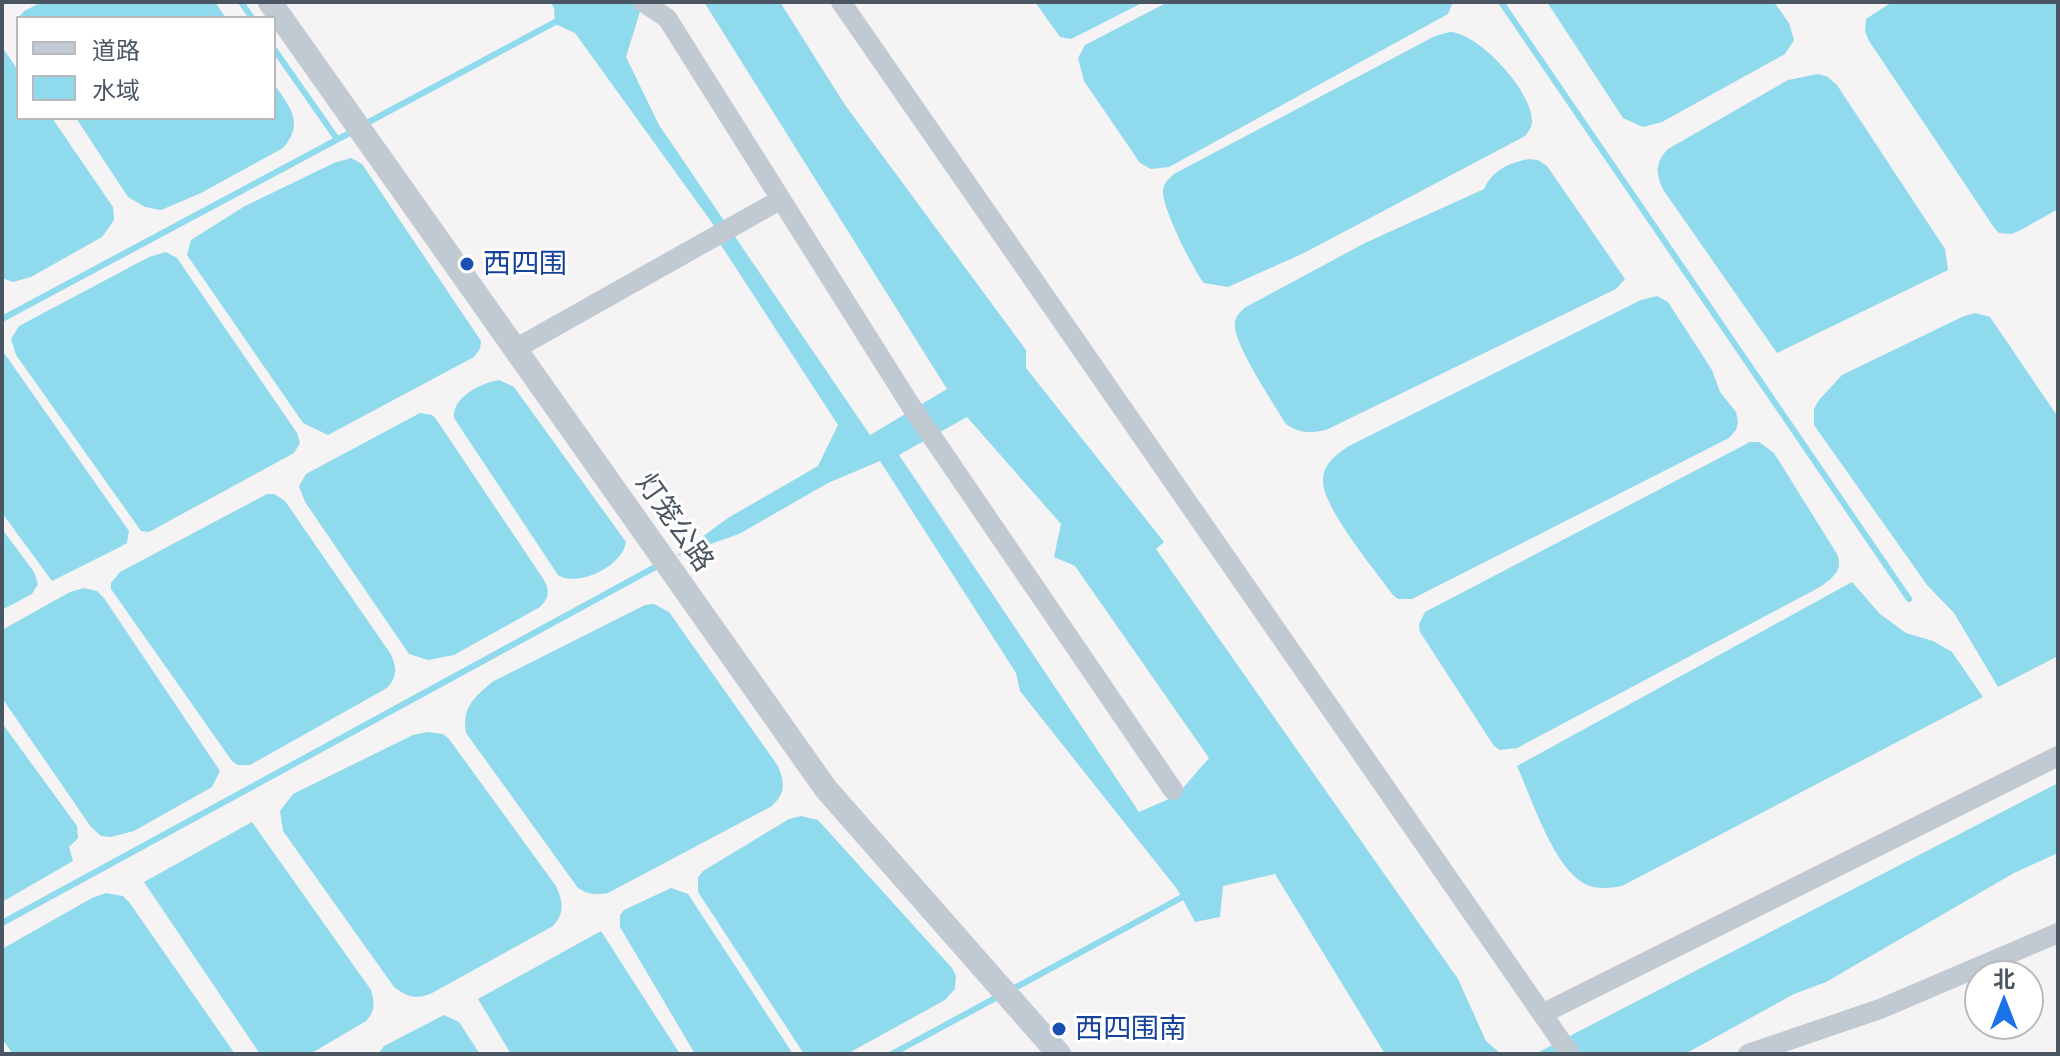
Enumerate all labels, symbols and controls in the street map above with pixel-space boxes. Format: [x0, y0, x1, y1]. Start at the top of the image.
legend [16, 16, 276, 120]
text: 道路 [92, 35, 140, 64]
text: 水域 [92, 75, 140, 104]
place label: 西四围 [483, 247, 567, 281]
marker: 西四围 [458, 255, 476, 273]
street label: 灯笼公路 [629, 466, 721, 578]
north arrow [1964, 960, 2044, 1040]
text: 北 [1993, 965, 2015, 991]
place label: 西四围南 [1075, 1012, 1187, 1046]
marker: 西四围南 [1050, 1020, 1068, 1038]

